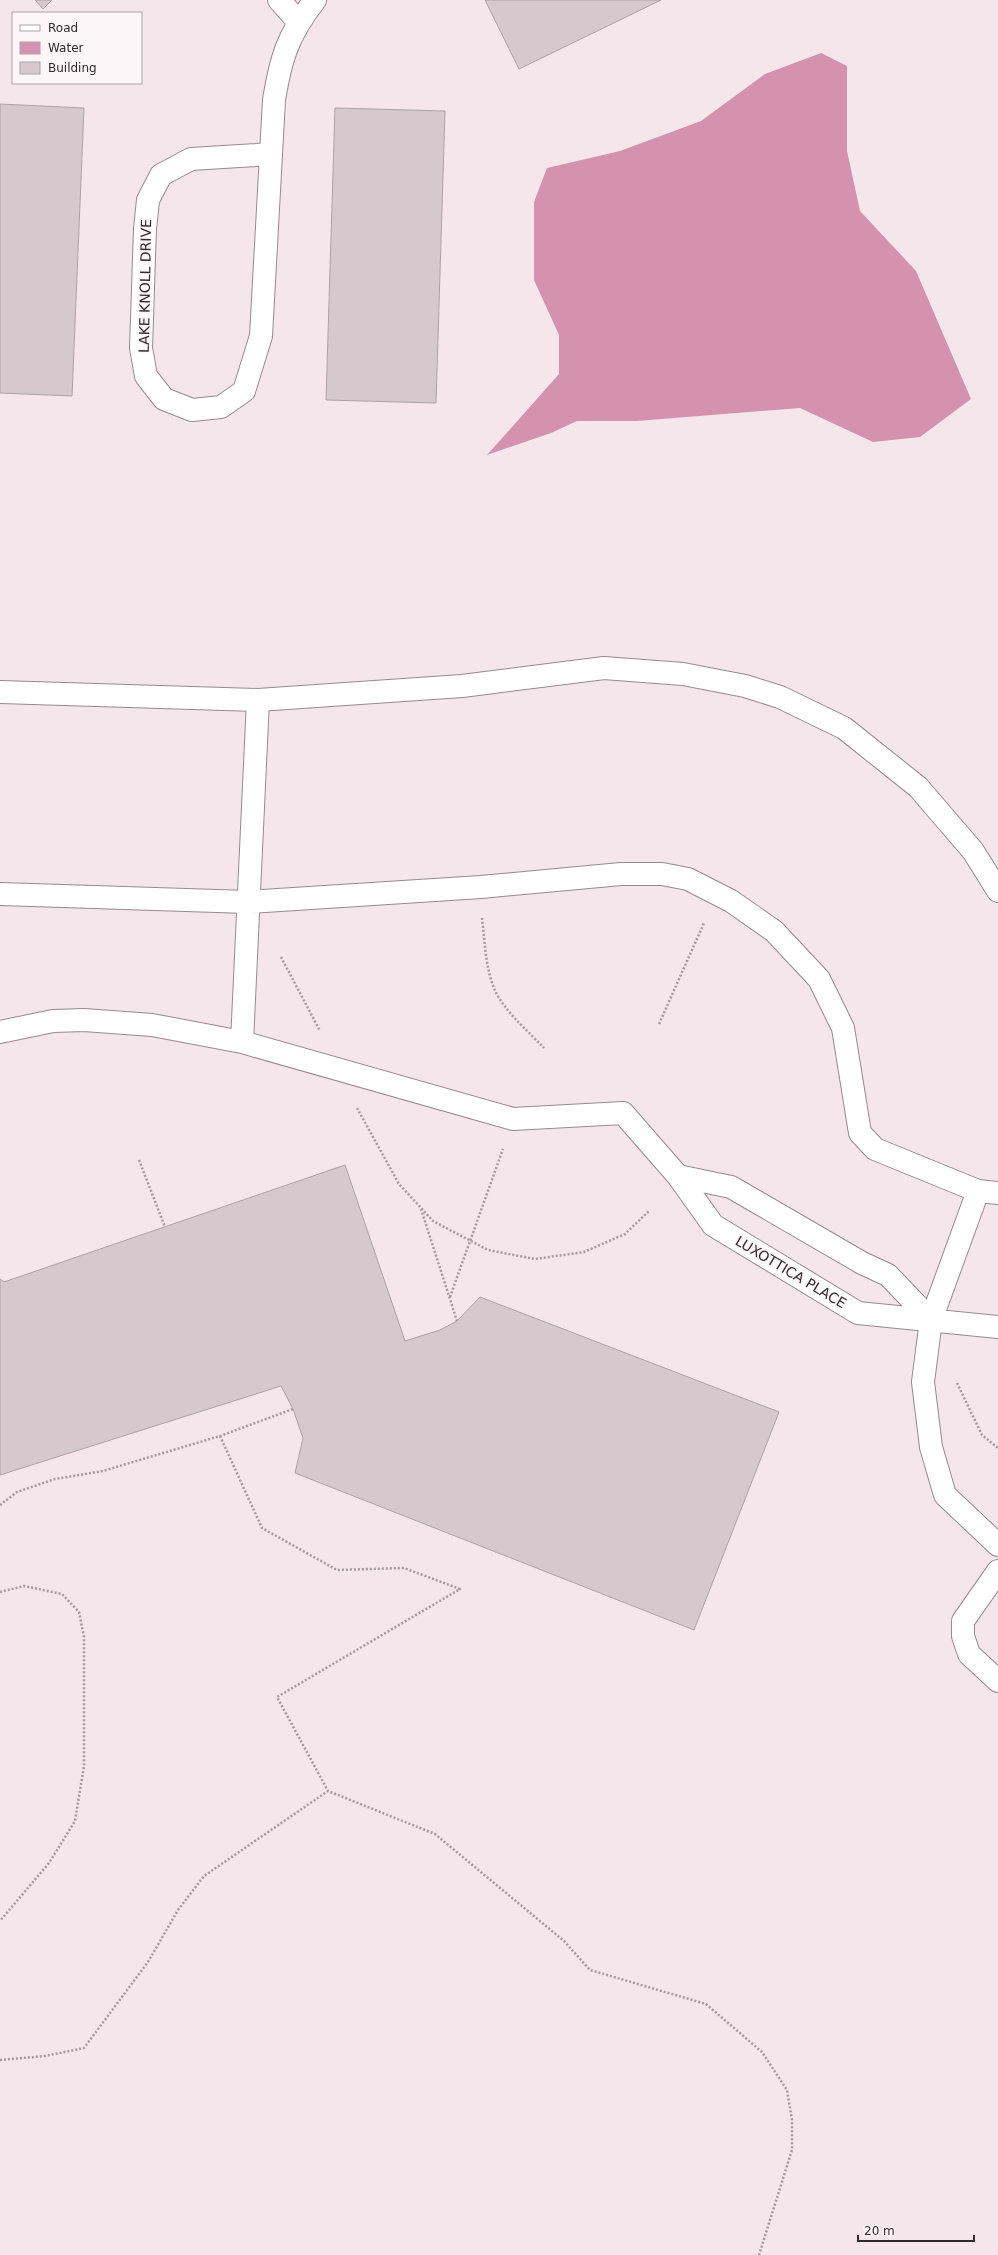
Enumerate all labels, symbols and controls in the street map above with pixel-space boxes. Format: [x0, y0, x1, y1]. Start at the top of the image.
legend [12, 12, 142, 84]
text: Road [48, 21, 78, 35]
text: Water [48, 41, 84, 55]
text: Building [48, 61, 97, 75]
street label: LAKE KNOLL DRIVE [136, 219, 154, 353]
street label: LUXOTTICA PLACE [733, 1233, 849, 1311]
scale bar [858, 2217, 974, 2243]
text: 20 m [864, 2224, 895, 2238]

